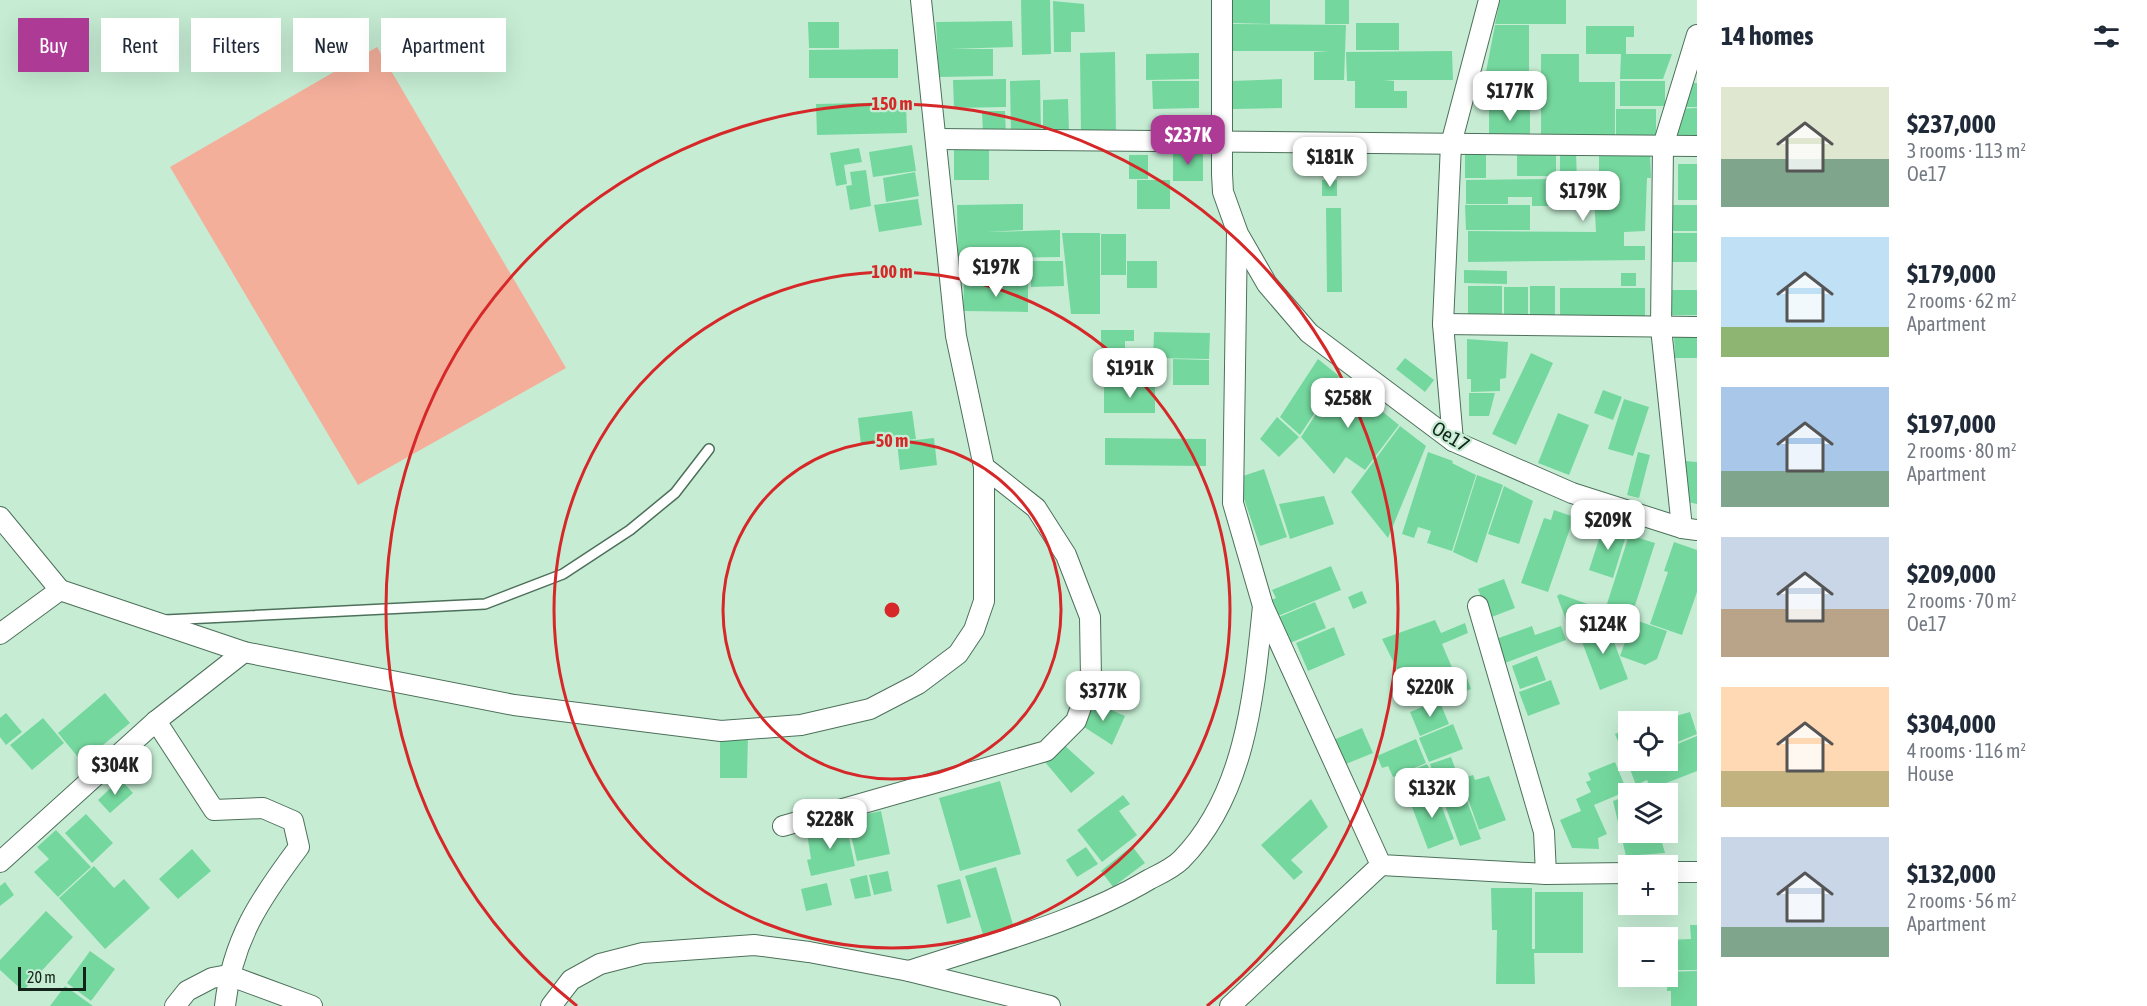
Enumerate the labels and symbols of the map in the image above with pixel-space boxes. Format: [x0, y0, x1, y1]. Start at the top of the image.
pin: $177K [1468, 71, 1552, 122]
text: 150 m [872, 93, 912, 114]
pin: $237K [1146, 115, 1230, 166]
pin: $181K [1288, 137, 1372, 188]
pin: $179K [1541, 171, 1625, 222]
pin: $197K [954, 247, 1038, 298]
text: 100 m [872, 261, 912, 282]
pin: $191K [1088, 348, 1172, 399]
pin: $258K [1306, 378, 1390, 429]
street label: Oe17 [1428, 416, 1474, 456]
text: 50 m [876, 430, 908, 451]
pin: $209K [1566, 500, 1650, 551]
centre of rings [882, 600, 902, 620]
pin: $124K [1561, 604, 1645, 655]
pin: $220K [1388, 667, 1472, 718]
pin: $377K [1061, 671, 1145, 722]
pin: $304K [73, 745, 157, 796]
pin: $132K [1390, 768, 1474, 819]
pin: $228K [788, 799, 872, 850]
scale bar [18, 964, 86, 992]

